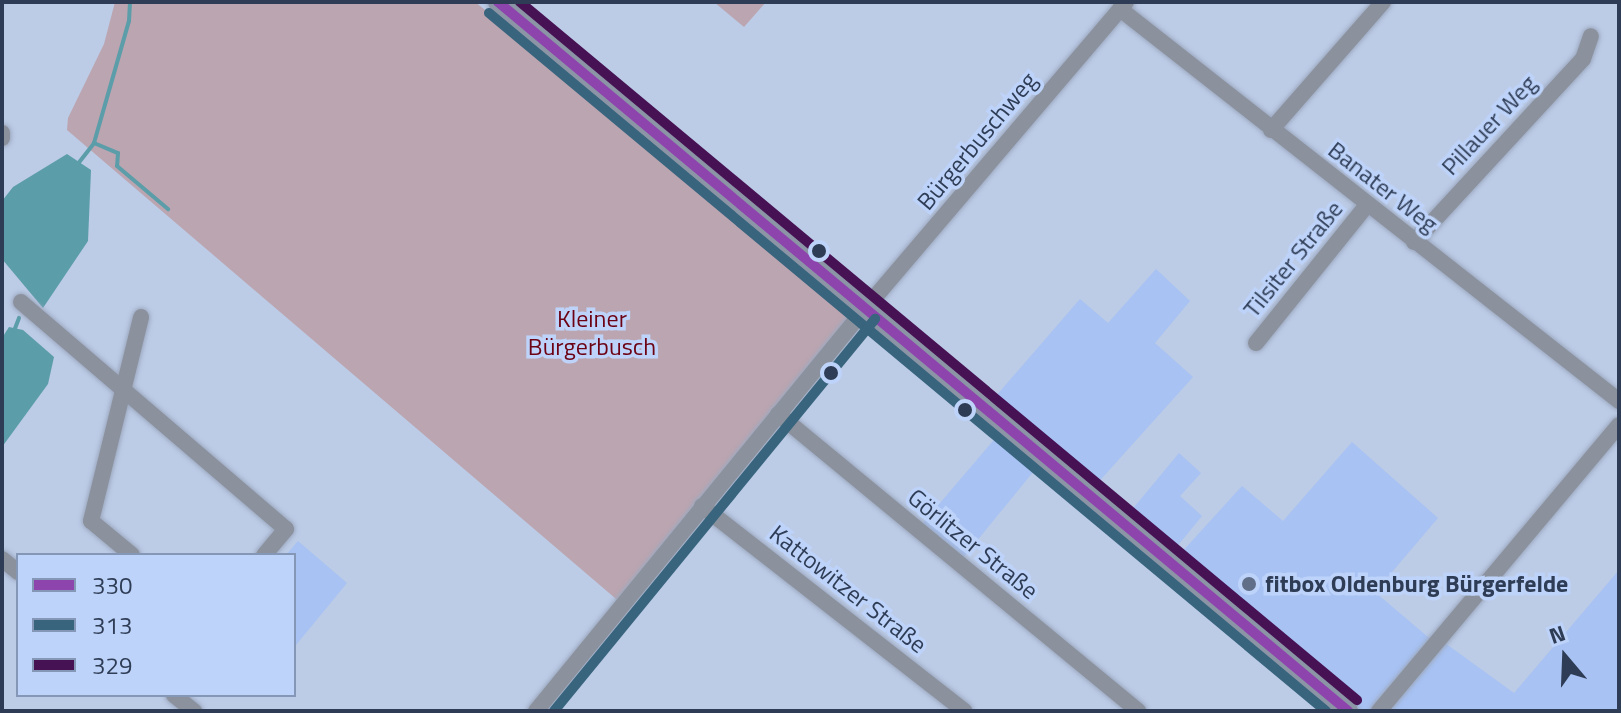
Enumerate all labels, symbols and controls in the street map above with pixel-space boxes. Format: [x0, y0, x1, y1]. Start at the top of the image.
street label: Bürgerbuschweg [911, 66, 1043, 216]
street label: Pillauer Weg [1435, 69, 1543, 181]
street label: Banater Weg [1322, 135, 1444, 239]
street label: Tilsiter Straße [1237, 195, 1349, 323]
unlabelled marker [811, 243, 827, 259]
park label: Kleiner Bürgerbusch [528, 305, 656, 361]
unlabelled marker [823, 365, 839, 381]
unlabelled marker [957, 402, 973, 418]
street label: Görlitzer Straße [902, 483, 1044, 605]
street label: Kattowitzer Straße [764, 519, 932, 659]
legend [16, 553, 296, 697]
text: 330 [92, 567, 132, 603]
place label: fitbox Oldenburg Bürgerfelde [1265, 570, 1568, 598]
marker: fitbox Oldenburg Bürgerfelde [1240, 575, 1258, 593]
text: 313 [92, 607, 132, 643]
text: N [1544, 616, 1570, 653]
north arrow [1525, 617, 1605, 697]
text: 329 [92, 647, 132, 683]

